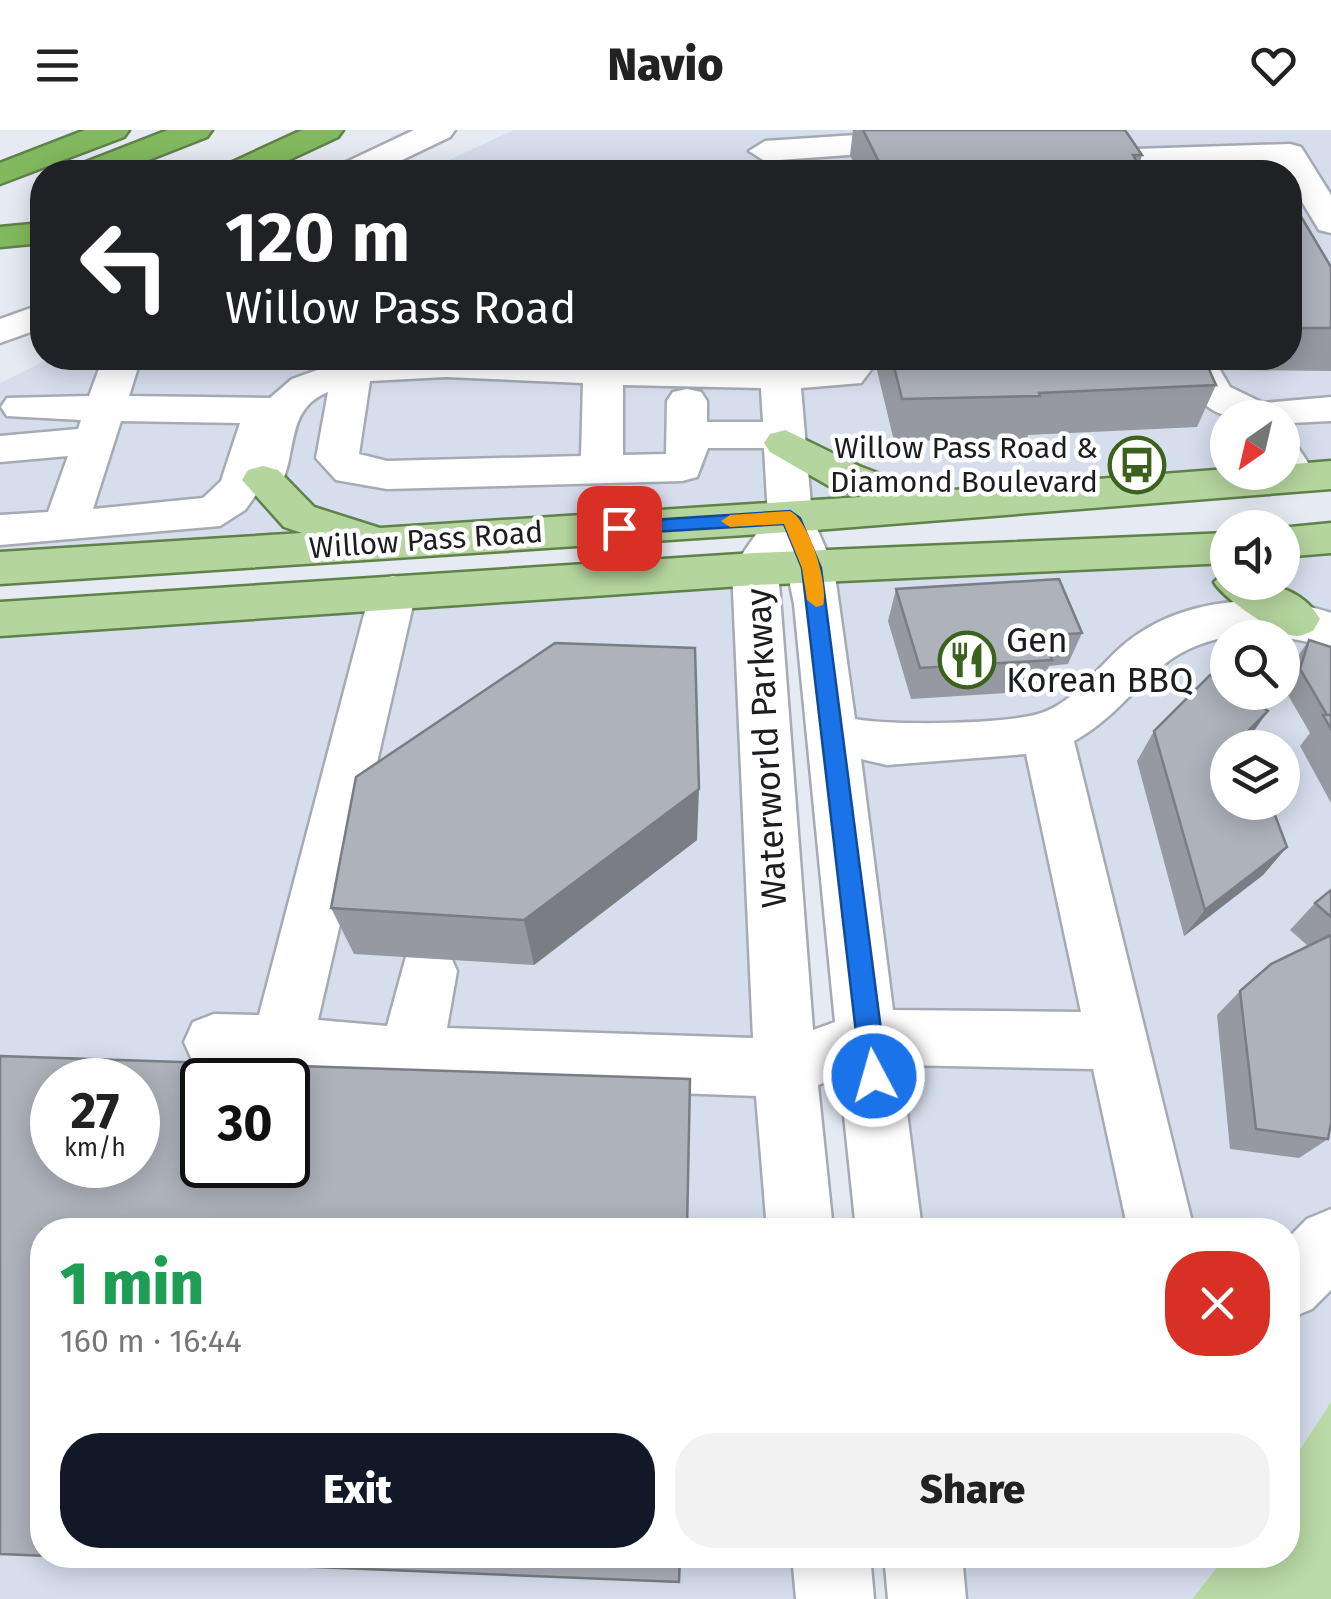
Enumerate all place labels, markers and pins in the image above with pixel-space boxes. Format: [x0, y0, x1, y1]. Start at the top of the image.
place label: Willow Pass Road & Diamond Boulevard [830, 430, 1098, 500]
bus stop icon: Willow Pass Road & Diamond Boulevard [1107, 435, 1167, 495]
pin [577, 486, 662, 571]
place label: Gen Korean BBQ [1006, 619, 1193, 701]
restaurant icon: Gen Korean BBQ [937, 630, 997, 690]

